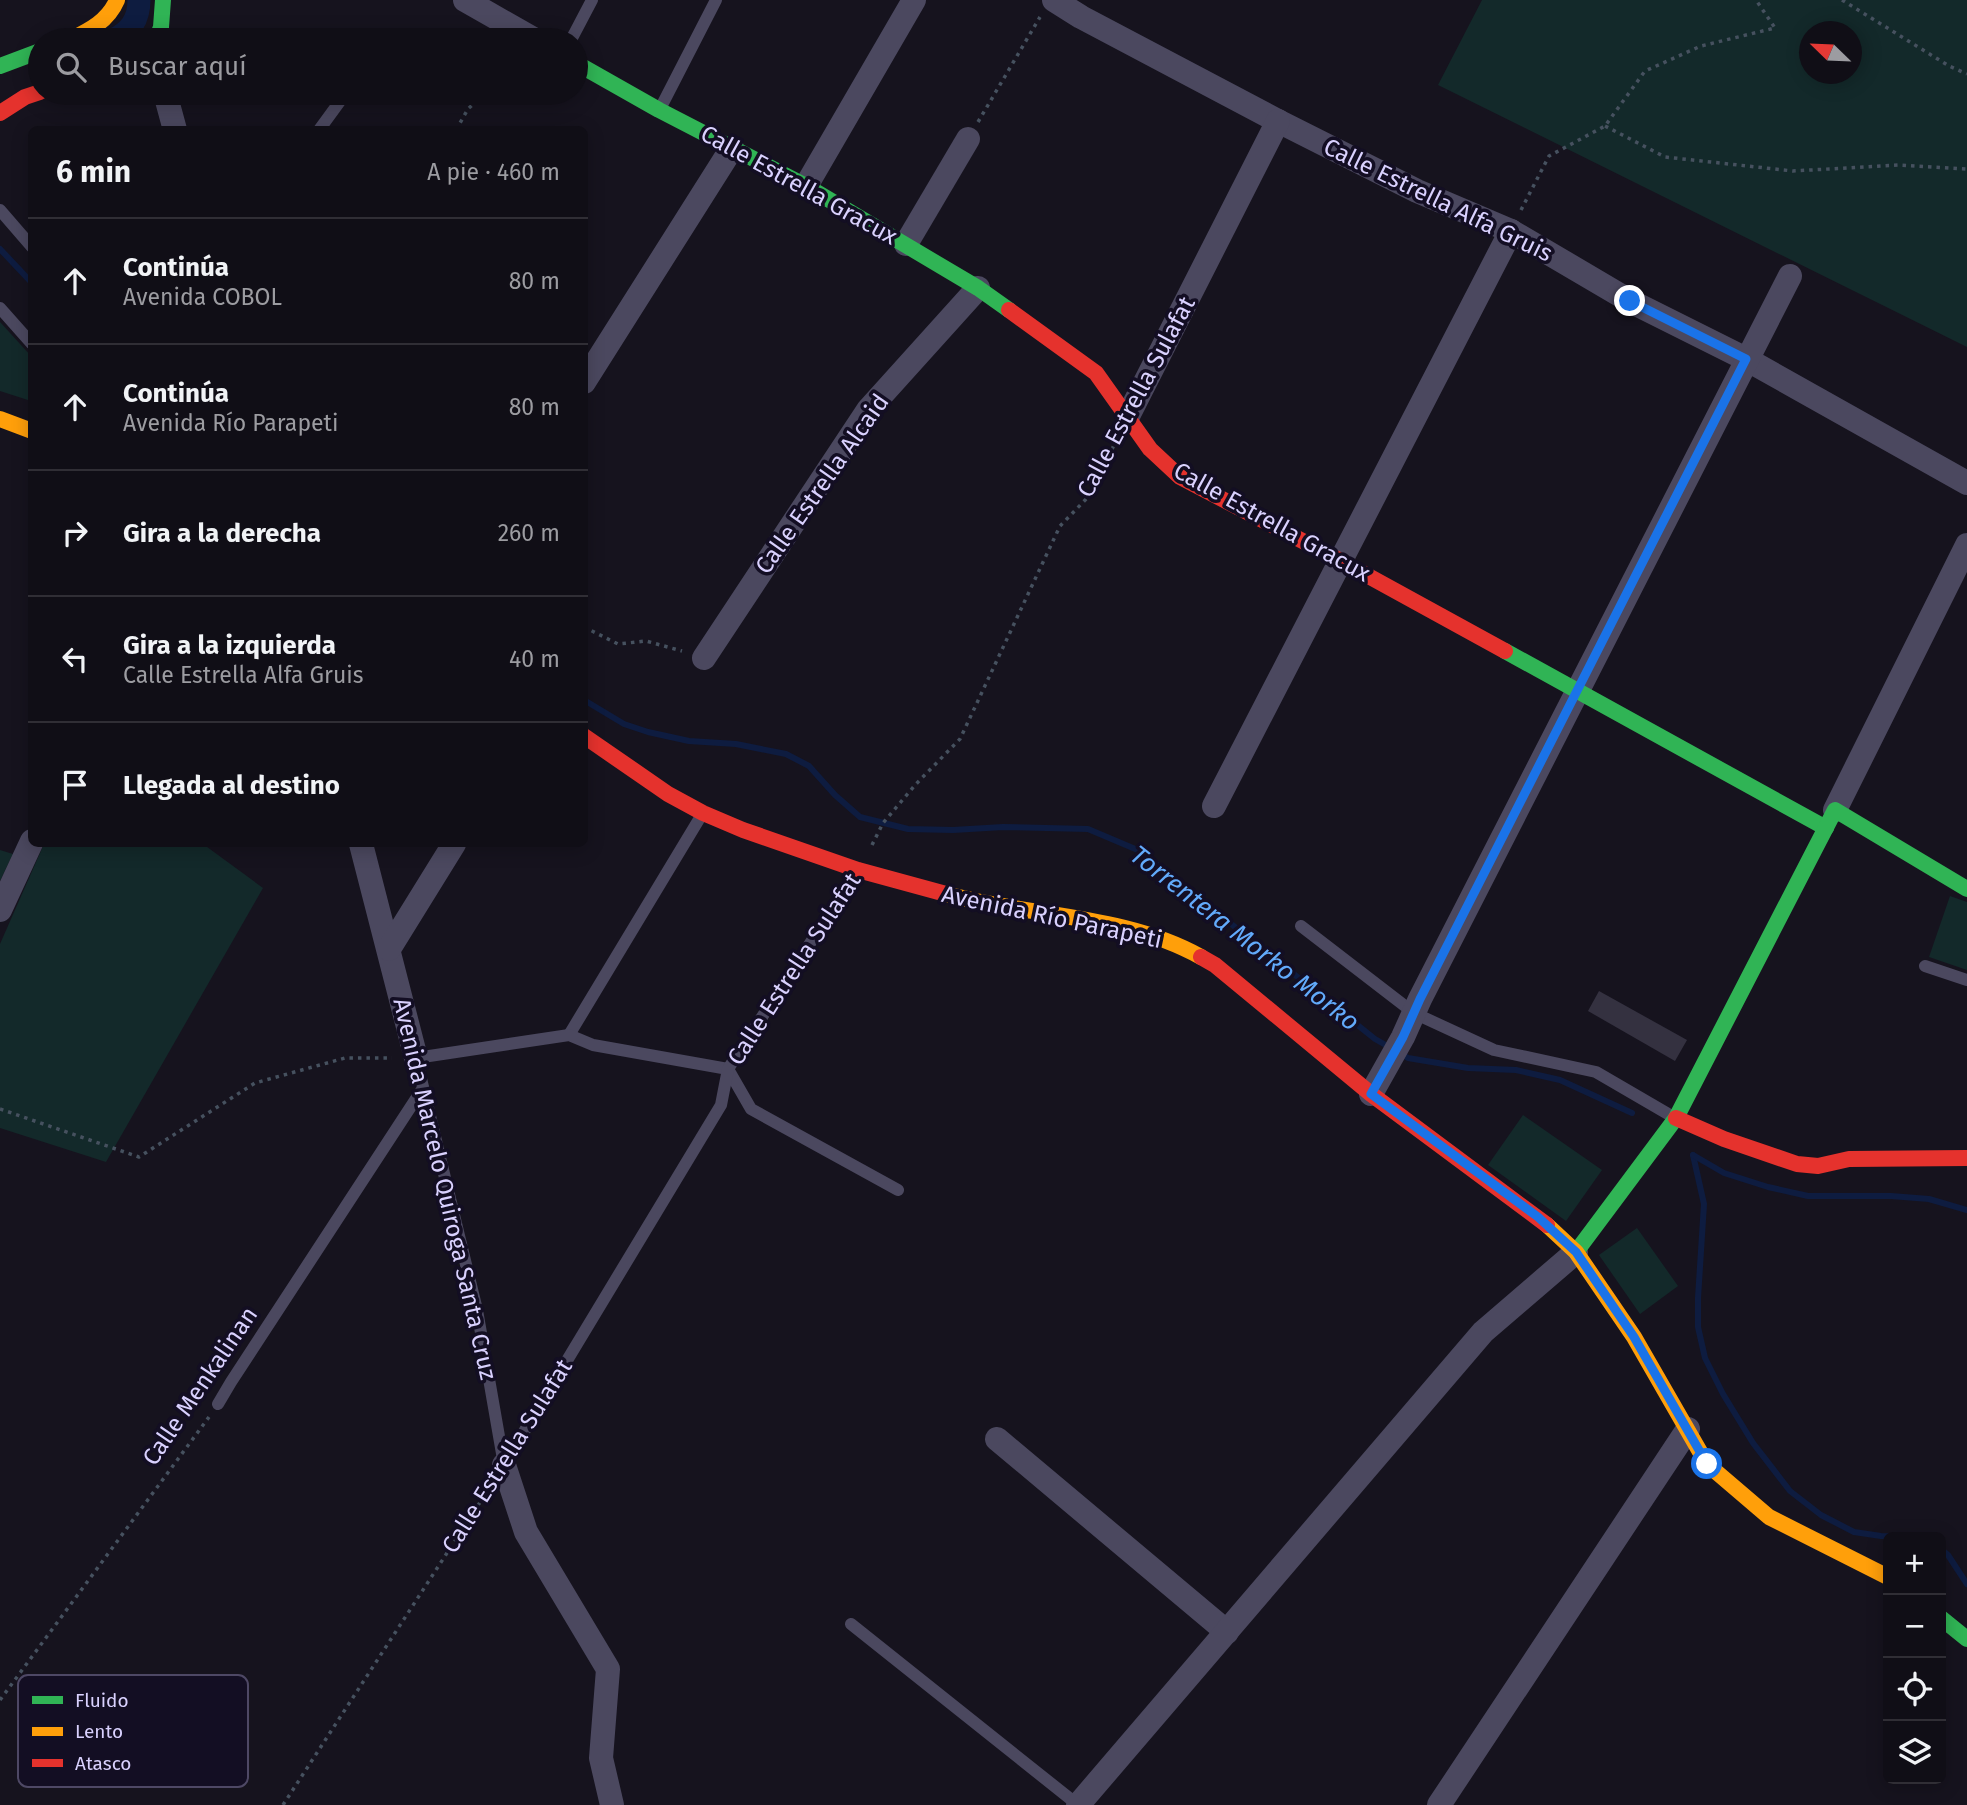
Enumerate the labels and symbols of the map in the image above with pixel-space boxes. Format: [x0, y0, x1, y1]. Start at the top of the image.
north arrow [1799, 21, 1862, 84]
street label: Calle Estrella Gracux [696, 119, 902, 251]
street label: Calle Estrella Alfa Gruis [1319, 132, 1557, 268]
route end [1614, 285, 1645, 316]
street label: Calle Estrella Sulafat [1071, 292, 1201, 502]
street label: Calle Estrella Alcaid [749, 389, 895, 579]
street label: Calle Estrella Gracux [1169, 456, 1375, 588]
water label: Torrentera Morko Morko [1124, 839, 1365, 1038]
street label: Calle Estrella Sulafat [721, 867, 867, 1070]
street label: Avenida Río Parapeti [939, 880, 1165, 954]
street label: Avenida Marcelo Quiroga Santa Cruz [387, 995, 503, 1383]
street label: Calle Menkalinan [137, 1302, 263, 1470]
street label: Calle Estrella Sulafat [436, 1354, 578, 1558]
route start [1691, 1448, 1722, 1479]
legend [18, 1675, 248, 1787]
text: Fluido [75, 1689, 129, 1712]
text: Lento [75, 1720, 123, 1743]
text: Atasco [75, 1752, 131, 1775]

